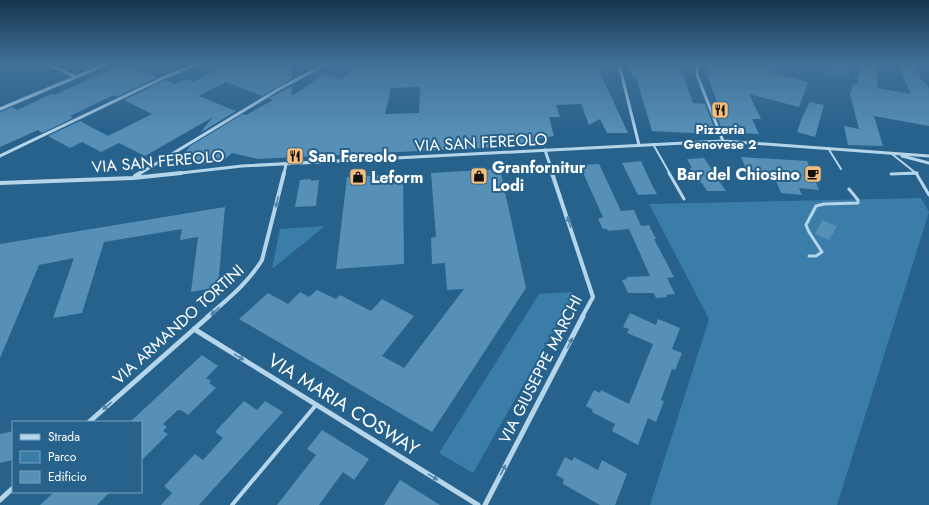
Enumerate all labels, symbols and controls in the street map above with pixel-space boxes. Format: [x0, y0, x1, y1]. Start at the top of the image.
restaurant icon: Pizzeria Genovese 2 [710, 100, 730, 120]
place label: Pizzeria Genovese 2 [684, 120, 756, 154]
street label: VIA SAN FEREOLO [414, 128, 548, 157]
street label: VIA SAN FEREOLO [91, 144, 225, 179]
place label: San Fereolo [308, 145, 397, 168]
restaurant icon: San Fereolo [285, 146, 305, 166]
place label: Granfornitur Lodi [492, 156, 586, 197]
place label: Bar del Chiosino [677, 163, 800, 186]
cafe icon: Bar del Chiosino [803, 164, 823, 184]
place label: Leform [371, 166, 423, 189]
shop icon: Granfornitur Lodi [469, 166, 489, 186]
shop icon: Leform [348, 167, 368, 187]
one-way arrow [273, 196, 279, 208]
one-way arrow [565, 216, 571, 228]
street label: VIA ARMANDO TORTINI [108, 259, 249, 390]
street label: VIA GIUSEPPE MARCHI [493, 291, 588, 447]
one-way arrow [210, 306, 220, 316]
one-way arrow [566, 337, 573, 348]
street label: VIA MARIA COSWAY [263, 347, 425, 462]
one-way arrow [234, 353, 244, 361]
one-way arrow [102, 401, 112, 411]
legend [12, 421, 142, 493]
text: Strada [48, 428, 80, 446]
text: Parco [48, 448, 77, 466]
one-way arrow [500, 465, 506, 476]
text: Edificio [48, 468, 87, 486]
one-way arrow [428, 473, 438, 481]

